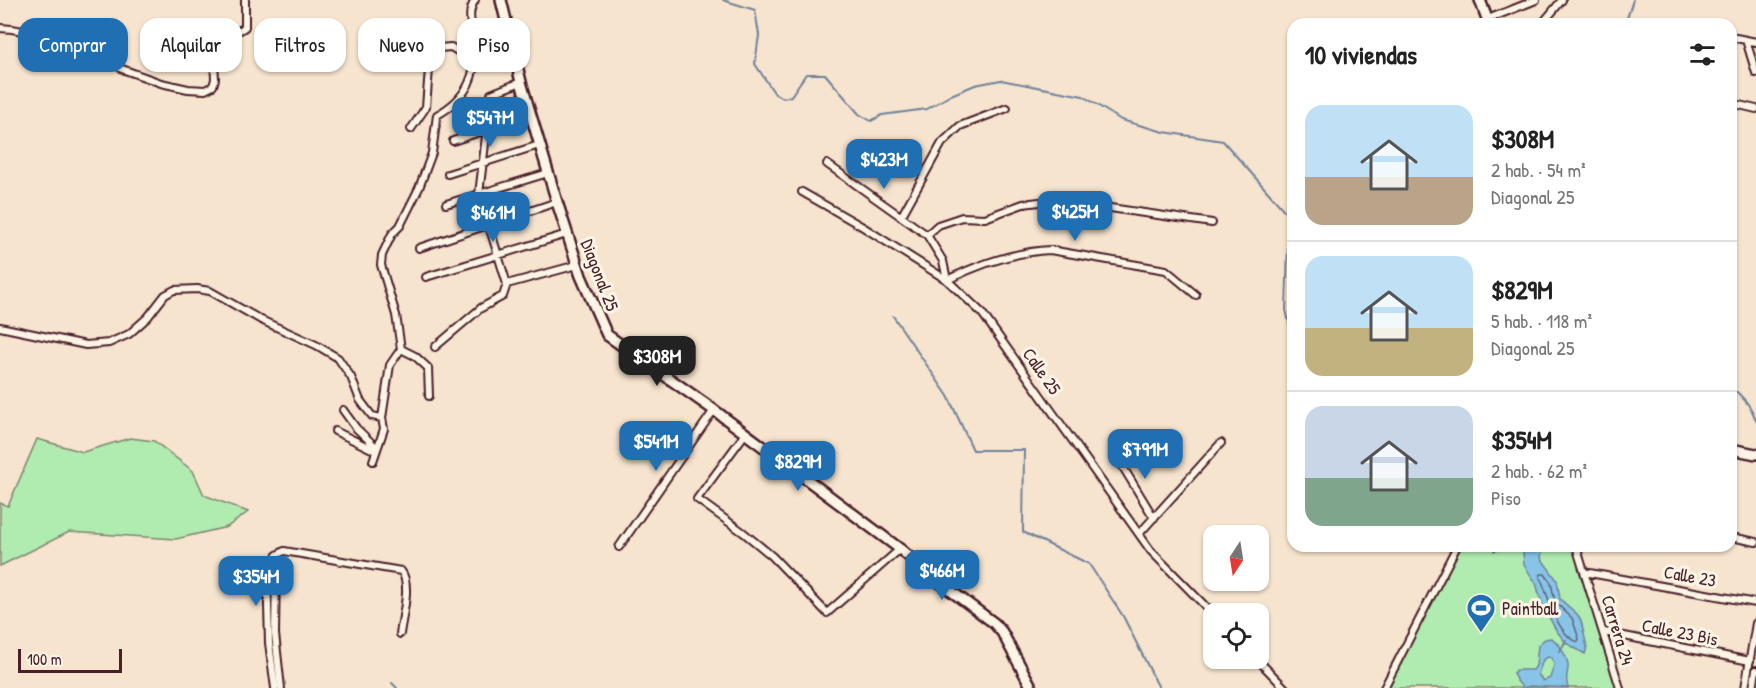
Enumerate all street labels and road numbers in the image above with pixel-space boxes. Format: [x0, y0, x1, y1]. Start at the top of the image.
street label: Diagonal 25 [575, 235, 625, 315]
street label: Calle 25 [1017, 343, 1067, 400]
street label: Calle 23 [1662, 559, 1718, 593]
street label: Carrera 24 [1596, 592, 1640, 668]
street label: Calle 23 Bis [1640, 612, 1720, 652]

